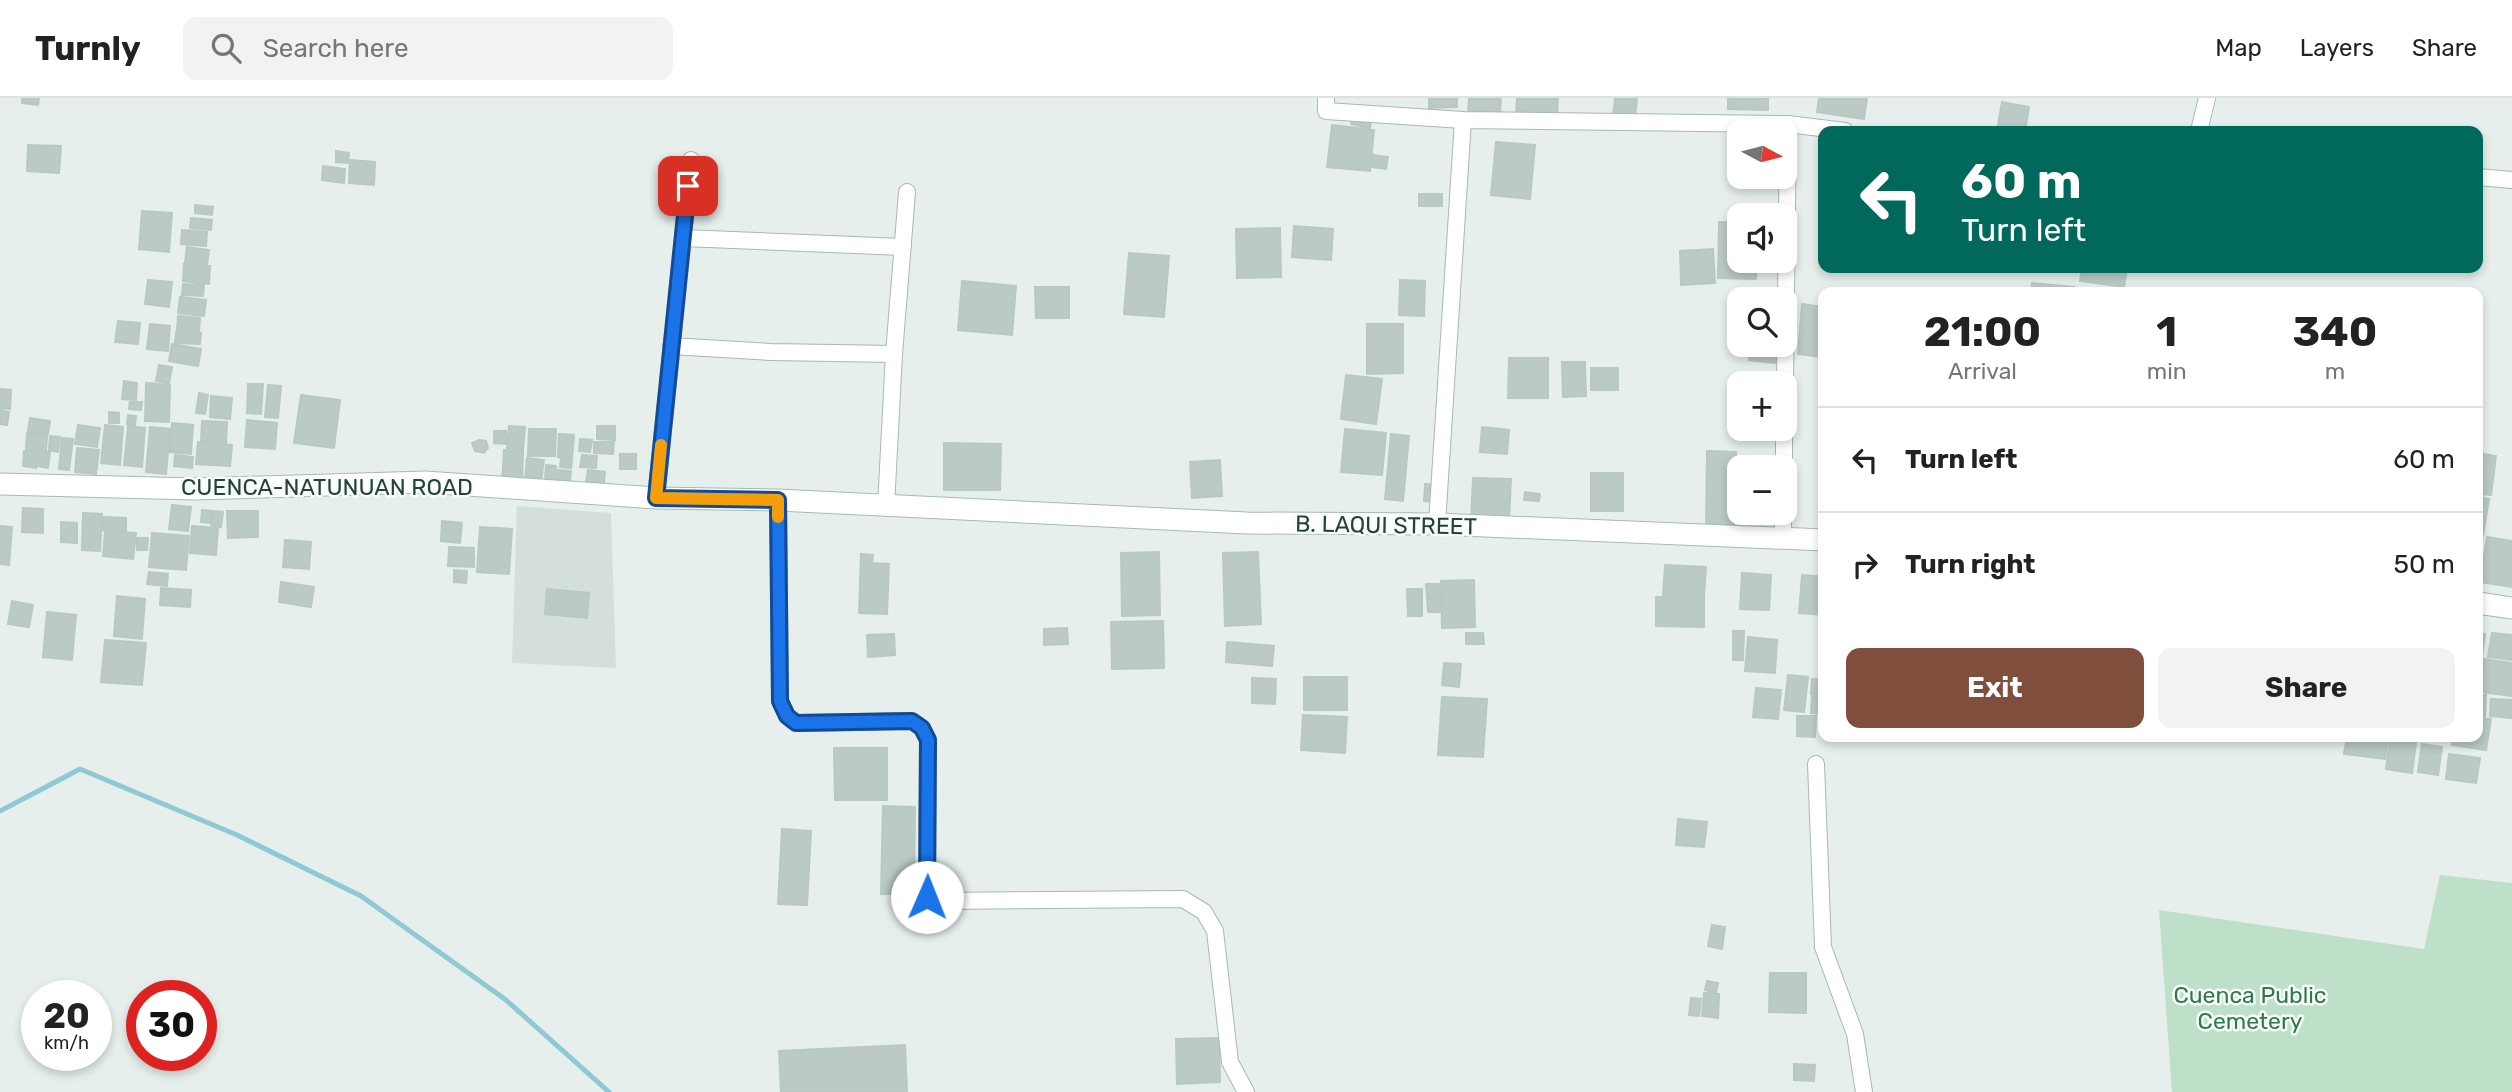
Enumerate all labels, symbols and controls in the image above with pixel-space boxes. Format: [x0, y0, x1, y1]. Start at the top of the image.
search box [183, 17, 673, 80]
text: Turnly [35, 29, 141, 68]
icon: search [207, 29, 245, 67]
text: Search here [263, 33, 409, 64]
text: Map [2215, 34, 2262, 62]
text: Layers [2300, 34, 2374, 62]
text: Share [2412, 34, 2477, 62]
north arrow [1727, 119, 1797, 189]
map controls [1727, 119, 1797, 525]
text: 60 m [1961, 152, 2082, 210]
icon: left [1846, 154, 1937, 245]
pin [658, 156, 718, 216]
icon: arrive [669, 167, 707, 205]
button: sound [1727, 203, 1797, 273]
text: Turn left [1961, 211, 2086, 249]
button: search [1727, 287, 1797, 357]
text: 21:00 [1924, 307, 2041, 357]
text: 1 [2156, 307, 2177, 357]
text: 340 [2292, 307, 2377, 357]
text: Arrival [1948, 357, 2017, 385]
text: min [2147, 357, 2187, 385]
text: m [2325, 357, 2345, 385]
button: + [1727, 371, 1797, 441]
icon: left [1846, 441, 1884, 479]
text: Turn left [1905, 444, 2017, 475]
text: 60 m [2393, 444, 2455, 475]
button: − [1727, 455, 1797, 525]
street label: CUENCA-NATUNUAN ROAD [181, 473, 473, 501]
street label: B. LAQUI STREET [1295, 509, 1477, 541]
icon: right [1846, 546, 1884, 584]
text: Turn right [1905, 549, 2035, 580]
text: 50 m [2394, 549, 2455, 580]
button: Exit [1846, 648, 2144, 728]
button: Share [2158, 648, 2455, 728]
position arrow [890, 860, 964, 934]
speed limit sign: 30 [126, 980, 217, 1071]
park label: Cuenca Public Cemetery [2173, 981, 2327, 1035]
text: 20 [43, 995, 90, 1037]
text: km/h [44, 1032, 89, 1054]

